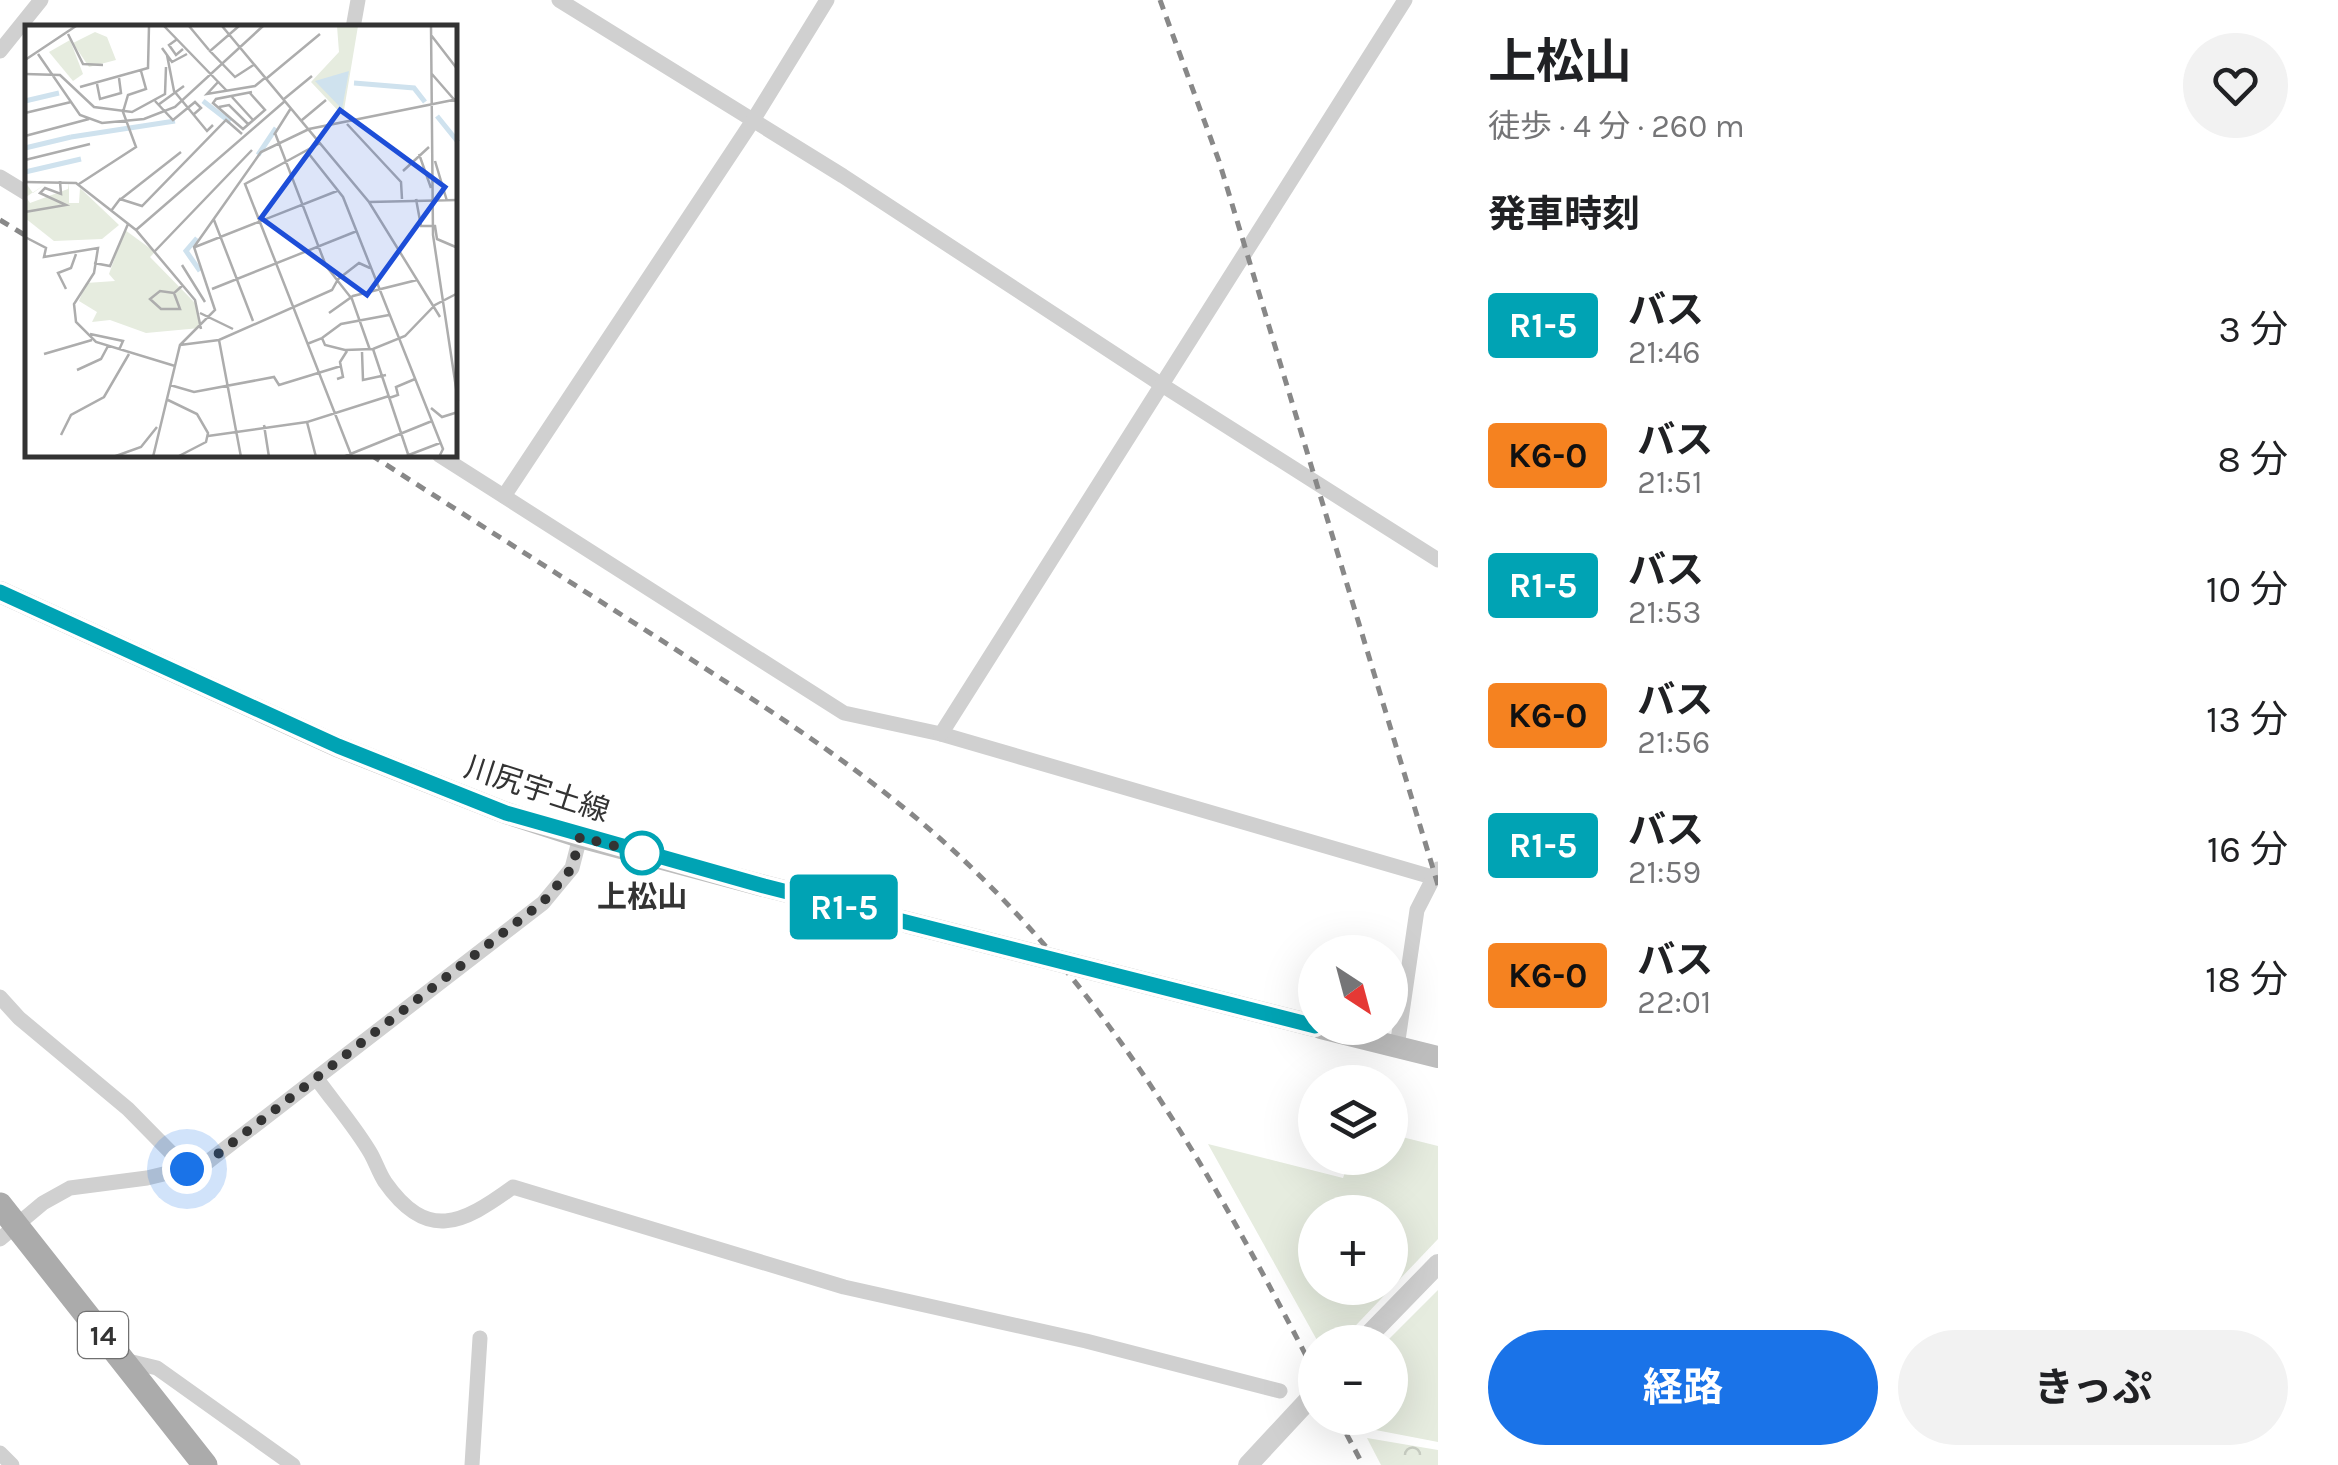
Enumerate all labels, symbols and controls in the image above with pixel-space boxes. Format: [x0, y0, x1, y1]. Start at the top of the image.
inset map [25, 25, 458, 458]
button: heart [2183, 33, 2288, 138]
text: 上松山 [1488, 34, 1632, 90]
text: 徒歩 · 4 分 · 260 m [1488, 108, 1745, 145]
text: 発車時刻 [1488, 192, 1640, 237]
text: バス [1628, 288, 1704, 333]
text: R1-5 [1509, 305, 1577, 346]
text: 3 分 [2219, 307, 2288, 352]
text: 21:46 [1628, 334, 1701, 371]
text: バス [1637, 418, 1713, 463]
text: K6-0 [1508, 435, 1587, 476]
text: 8 分 [2218, 437, 2288, 482]
text: 21:51 [1637, 464, 1703, 501]
text: バス [1628, 548, 1704, 593]
text: R1-5 [1509, 565, 1577, 606]
text: 10 分 [2206, 567, 2288, 612]
text: 21:53 [1628, 594, 1701, 631]
text: バス [1637, 678, 1713, 723]
text: K6-0 [1508, 695, 1587, 736]
text: 13 分 [2206, 697, 2288, 742]
text: 21:56 [1637, 724, 1710, 761]
street label: 川尻宇土線 [460, 749, 614, 829]
text: バス [1628, 808, 1704, 853]
text: R1-5 [1509, 825, 1577, 866]
text: 16 分 [2207, 827, 2288, 872]
marker: 上松山 [621, 832, 663, 874]
text: 21:59 [1628, 854, 1701, 891]
line badge: R1-5 [774, 874, 914, 940]
place label: 上松山 [597, 879, 687, 915]
text: R1-5 [810, 887, 878, 928]
north arrow [1298, 935, 1408, 1045]
map controls [1298, 935, 1408, 1435]
text: バス [1637, 938, 1713, 983]
text: K6-0 [1508, 955, 1587, 996]
text: 18 分 [2205, 957, 2288, 1002]
text: 22:01 [1637, 984, 1711, 1021]
button: layers [1298, 1065, 1408, 1175]
your location [162, 1144, 212, 1194]
button: + [1298, 1195, 1408, 1305]
road number: 14 [78, 1312, 128, 1358]
button: − [1298, 1325, 1408, 1435]
button: 経路 [1488, 1330, 1878, 1445]
button: きっぷ [1898, 1330, 2288, 1445]

